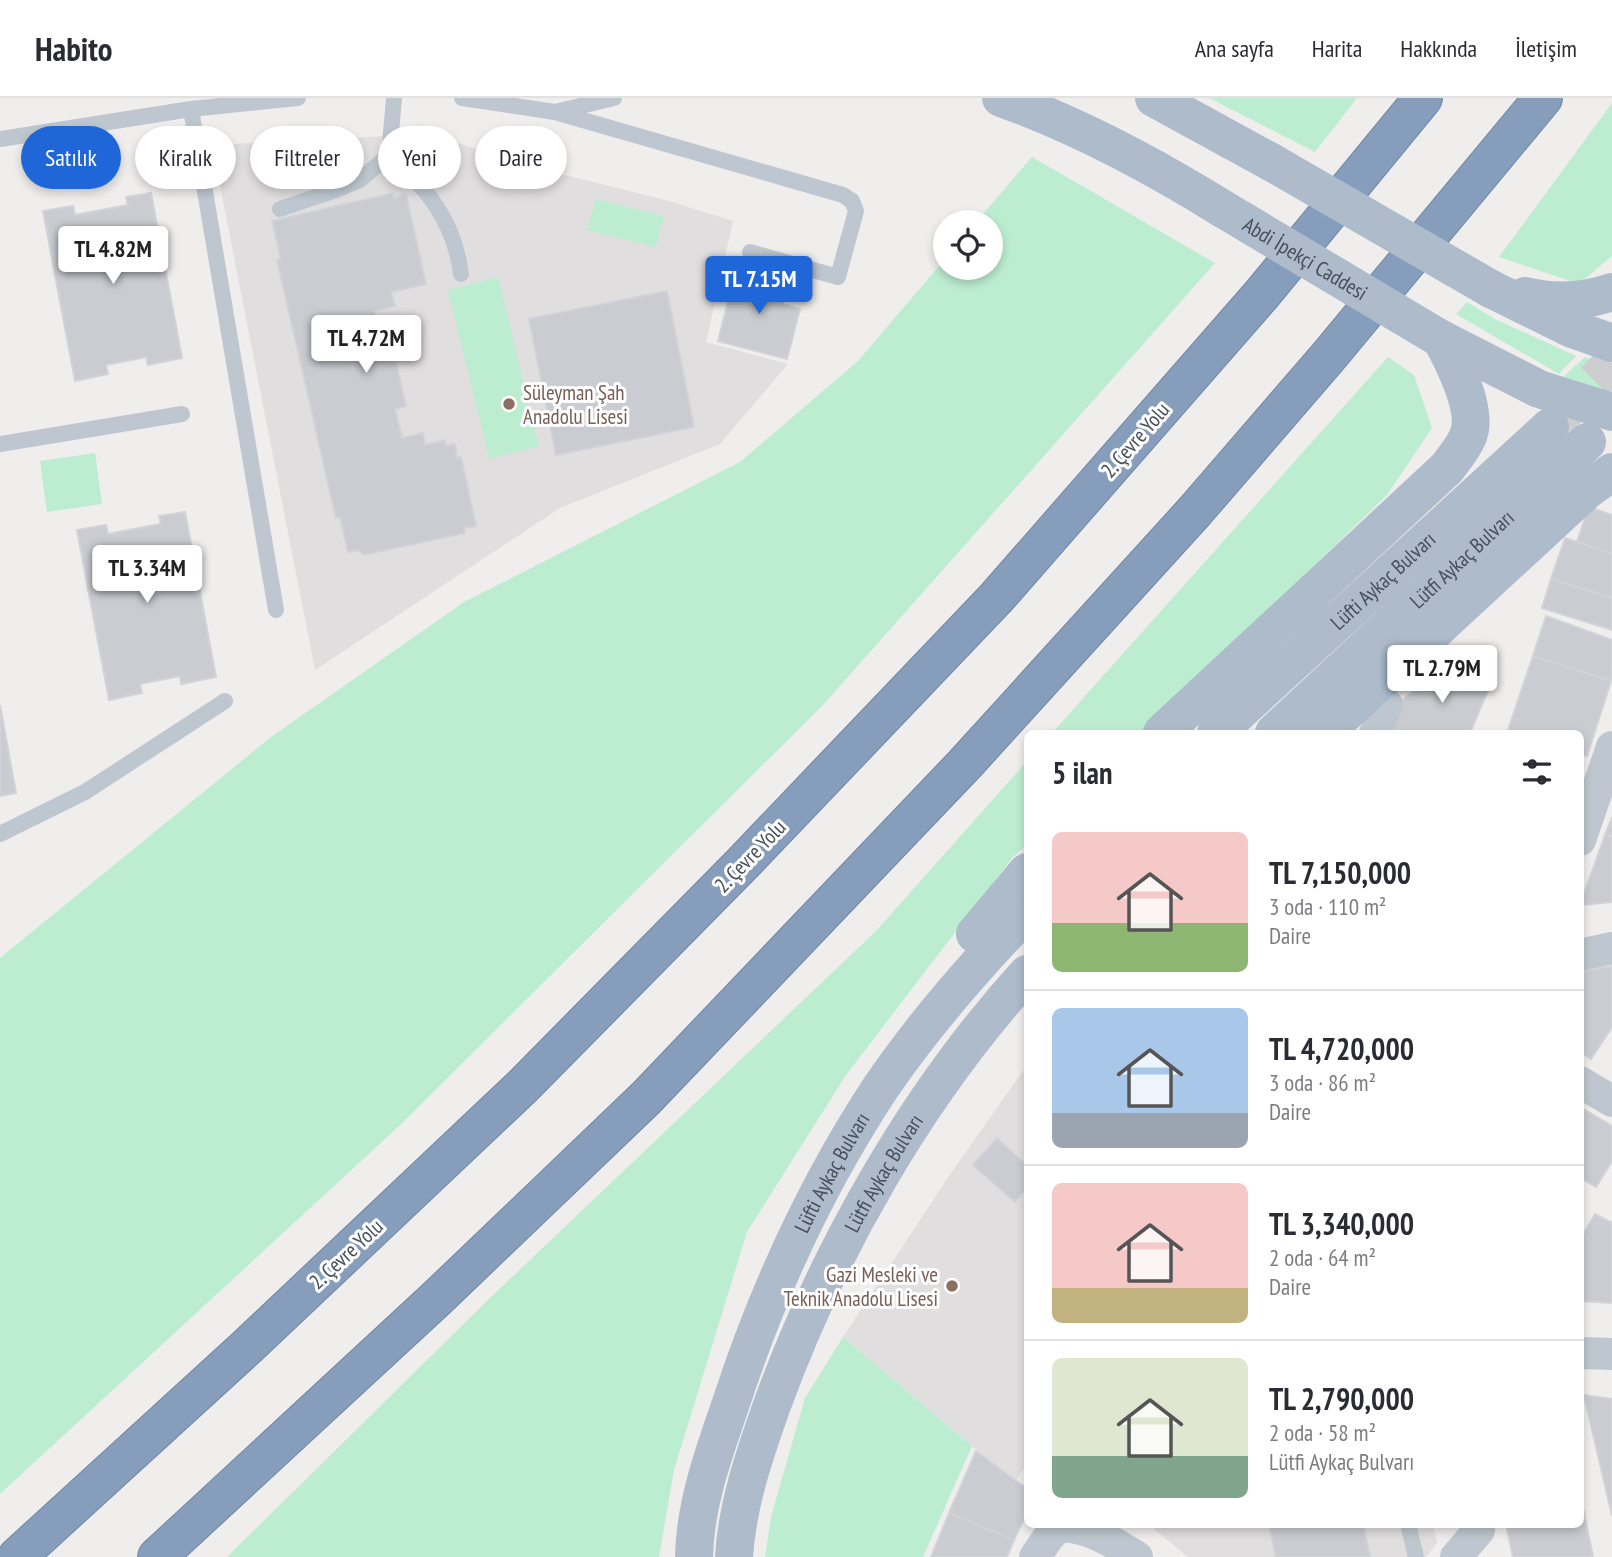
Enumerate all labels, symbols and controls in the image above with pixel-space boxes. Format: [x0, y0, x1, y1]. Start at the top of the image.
text: Habito [35, 27, 113, 70]
text: Ana sayfa [1195, 33, 1274, 64]
text: Harita [1312, 33, 1362, 64]
text: Hakkında [1400, 33, 1477, 64]
text: İletişim [1515, 33, 1577, 64]
chip: Satılık [21, 126, 121, 189]
chip: Kiralık [135, 126, 236, 189]
chip: Filtreler [250, 126, 364, 189]
chip: Yeni [378, 126, 461, 189]
chip: Daire [475, 126, 567, 189]
map controls [933, 210, 1003, 280]
button: locate [933, 210, 1003, 280]
street label: Abdi İpekçi Caddesi [1238, 211, 1373, 306]
pin: TL 4.82M [41, 226, 185, 286]
text: TL 4.82M [74, 234, 152, 263]
pin: TL 7.15M [687, 256, 831, 316]
text: TL 7.15M [721, 264, 797, 293]
pin: TL 4.72M [294, 316, 438, 375]
text: TL 4.72M [327, 323, 405, 352]
place label: Süleyman Şah Anadolu Lisesi [523, 379, 628, 430]
marker: Süleyman Şah Anadolu Lisesi [501, 396, 517, 412]
street label: 2. Çevre Yolu [1095, 397, 1175, 483]
street label: Lütfi Aykaç Bulvarı [1404, 504, 1519, 614]
street label: Lüfti Aykaç Bulvarı [1324, 525, 1441, 635]
pin: TL 3.34M [75, 546, 219, 605]
text: TL 3.34M [108, 553, 186, 582]
pin: TL 2.79M [1370, 646, 1514, 705]
text: TL 2.79M [1403, 653, 1481, 682]
text: 5 ilan [1052, 753, 1112, 792]
icon: filters [1518, 753, 1556, 791]
street label: 2. Çevre Yolu [709, 814, 791, 898]
text: TL 7,150,000 [1269, 853, 1411, 892]
icon: home [1108, 860, 1192, 944]
text: 3 oda · 110 m² [1269, 892, 1386, 921]
text: Daire [1269, 921, 1311, 950]
text: TL 4,720,000 [1269, 1029, 1414, 1068]
icon: home [1108, 1036, 1192, 1120]
text: 3 oda · 86 m² [1269, 1068, 1376, 1097]
text: Daire [1269, 1097, 1311, 1126]
street label: Lüfti Aykaç Bulvarı [788, 1107, 875, 1237]
street label: Lütfi Aykaç Bulvarı [838, 1109, 929, 1237]
text: TL 3,340,000 [1269, 1204, 1414, 1243]
icon: home [1108, 1211, 1192, 1295]
street label: 2. Çevre Yolu [303, 1213, 389, 1295]
text: 2 oda · 64 m² [1269, 1243, 1376, 1272]
place label: Gazi Mesleki ve Teknik Anadolu Lisesi [784, 1261, 938, 1312]
text: Daire [1269, 1272, 1311, 1301]
marker: Gazi Mesleki ve Teknik Anadolu Lisesi [944, 1278, 960, 1294]
text: TL 2,790,000 [1269, 1379, 1414, 1418]
icon: home [1108, 1386, 1192, 1470]
text: 2 oda · 58 m² [1269, 1418, 1376, 1447]
text: Lütfi Aykaç Bulvarı [1269, 1447, 1414, 1476]

